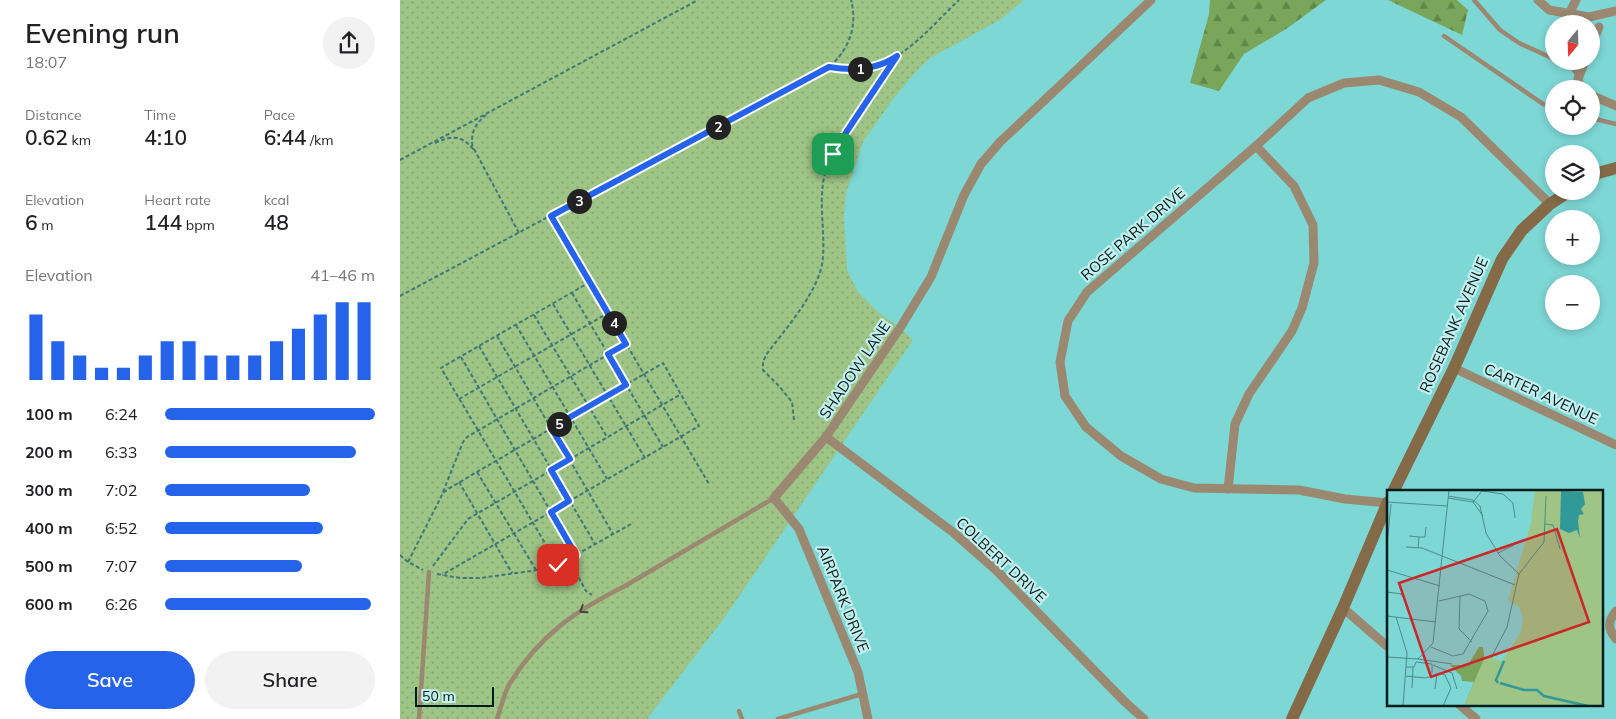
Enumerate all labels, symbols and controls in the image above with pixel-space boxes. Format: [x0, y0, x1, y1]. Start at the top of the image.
text: Evening run [25, 15, 180, 50]
north arrow [1545, 15, 1600, 70]
map controls [1545, 15, 1600, 330]
button: share [323, 17, 375, 69]
text: 18:07 [25, 52, 67, 72]
pin: 1 [848, 56, 872, 82]
text: 1 [856, 60, 865, 78]
button: locate [1545, 80, 1600, 135]
text: Distance [25, 106, 82, 124]
text: Time [144, 106, 176, 124]
text: Pace [264, 106, 295, 124]
pin: 2 [706, 114, 730, 140]
text: 2 [714, 118, 723, 136]
text: 0.62 [25, 124, 68, 150]
text: 4:10 [144, 124, 187, 150]
text: 6:44 [264, 124, 306, 150]
text: km [68, 131, 91, 149]
text: /km [306, 131, 334, 149]
pin [812, 133, 854, 175]
icon: arrive [819, 140, 847, 168]
button: layers [1545, 145, 1600, 200]
street label: ROSE PARK DRIVE [1077, 183, 1189, 284]
pin: 3 [566, 188, 592, 214]
text: Elevation [25, 191, 84, 209]
text: Heart rate [144, 191, 211, 209]
text: kcal [264, 191, 289, 209]
text: 3 [575, 192, 584, 210]
text: 6 [25, 209, 38, 235]
text: 144 [144, 209, 182, 235]
text: 48 [264, 209, 289, 235]
button: + [1545, 210, 1600, 265]
text: m [38, 216, 54, 234]
text: bpm [182, 216, 215, 234]
street label: ROSEBANK AVENUE [1415, 254, 1492, 395]
text: Elevation [25, 265, 93, 285]
text: 41–46 m [310, 265, 375, 285]
button: − [1545, 275, 1600, 330]
pin: 4 [602, 310, 626, 336]
text: 4 [610, 314, 619, 332]
street label: SHADOW LANE [815, 317, 894, 422]
street label: CARTER AVENUE [1481, 359, 1601, 428]
text: 100 m [25, 404, 73, 424]
text: 6:24 [105, 404, 137, 424]
pin: 5 [546, 412, 572, 436]
text: 5 [555, 415, 564, 433]
text: 200 m [25, 442, 73, 462]
text: 6:33 [105, 442, 137, 462]
text: 300 m [25, 480, 73, 500]
text: 7:02 [105, 480, 137, 500]
inset map [1387, 490, 1604, 706]
street label: COLBERT DRIVE [952, 513, 1051, 606]
text: 400 m [25, 518, 73, 538]
text: 6:52 [105, 518, 137, 538]
street label: AIRPARK DRIVE [813, 543, 874, 655]
pin [537, 544, 579, 586]
icon: check [544, 551, 572, 579]
text: 500 m [25, 556, 73, 576]
text: 7:07 [105, 556, 137, 576]
text: 600 m [25, 594, 73, 614]
text: 6:26 [105, 594, 137, 614]
one-way arrow [579, 603, 588, 613]
button: Save [25, 651, 195, 709]
button: Share [205, 651, 375, 709]
scale bar [415, 684, 494, 707]
text: 50 m [422, 687, 455, 705]

